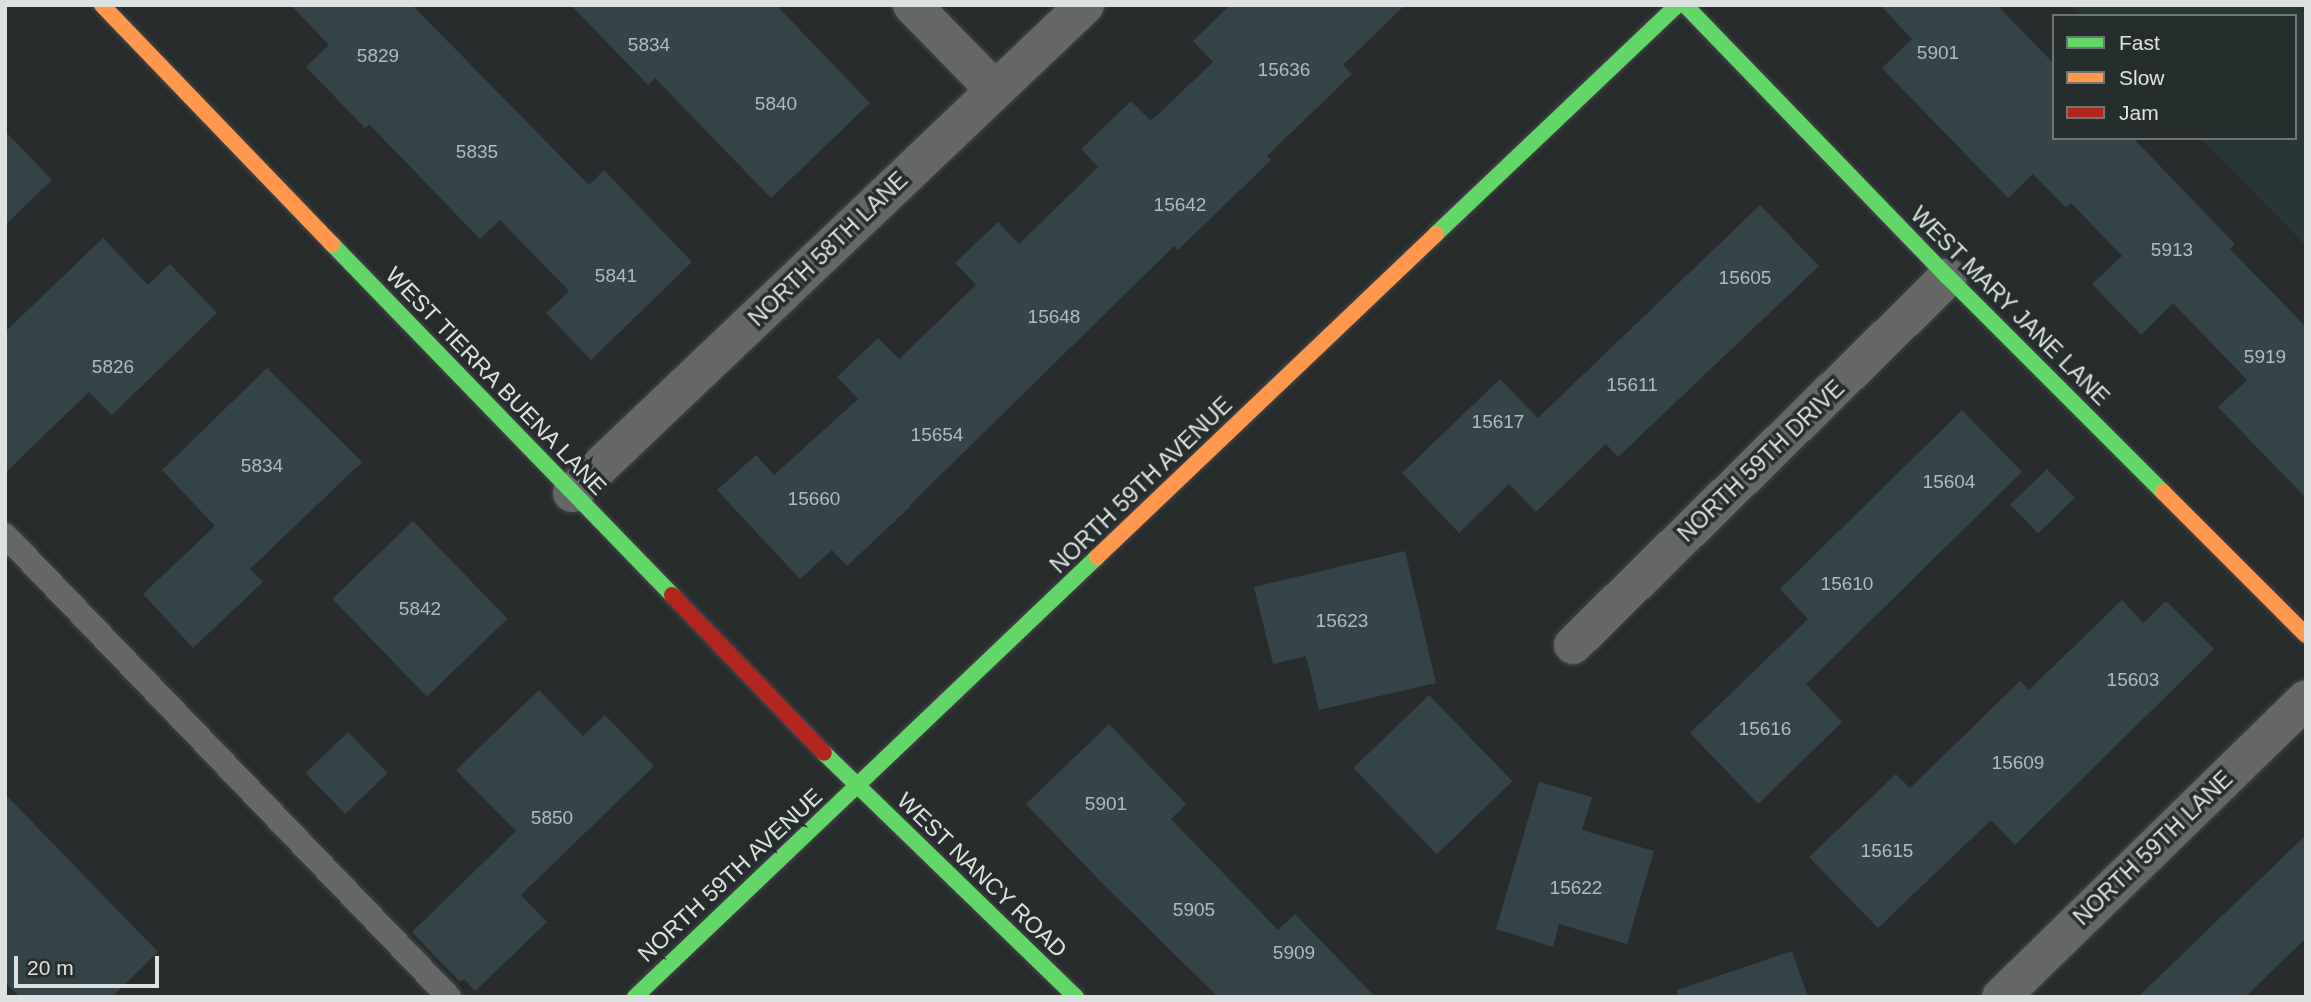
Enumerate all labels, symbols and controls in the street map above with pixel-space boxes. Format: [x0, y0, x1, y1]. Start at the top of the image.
legend [2052, 14, 2297, 140]
text: Fast [2119, 31, 2160, 54]
house number: 5834 [628, 34, 670, 56]
house number: 5901 [1917, 42, 1959, 64]
house number: 5829 [357, 45, 399, 67]
house number: 15636 [1258, 59, 1310, 81]
text: Slow [2119, 66, 2165, 89]
house number: 5840 [755, 93, 797, 115]
text: Jam [2119, 101, 2159, 124]
house number: 5835 [456, 141, 498, 163]
street label: NORTH 58TH LANE [743, 166, 913, 332]
house number: 15642 [1154, 194, 1206, 216]
street label: WEST MARY JANE LANE [1905, 201, 2115, 411]
house number: 5913 [2151, 239, 2193, 261]
street label: WEST TIERRA BUENA LANE [379, 260, 613, 502]
house number: 5841 [595, 265, 637, 287]
house number: 15605 [1719, 267, 1771, 289]
house number: 15648 [1028, 306, 1080, 328]
house number: 5919 [2244, 346, 2286, 368]
house number: 5826 [92, 356, 134, 378]
house number: 15611 [1606, 374, 1658, 396]
street label: NORTH 59TH DRIVE [1672, 374, 1850, 548]
street label: NORTH 59TH AVENUE [1044, 391, 1238, 579]
house number: 15617 [1472, 411, 1524, 433]
house number: 15654 [911, 424, 963, 446]
house number: 5834 [241, 455, 283, 477]
house number: 15604 [1923, 471, 1975, 493]
house number: 15660 [788, 488, 840, 510]
house number: 15610 [1821, 573, 1873, 595]
house number: 5842 [399, 598, 441, 620]
house number: 15623 [1316, 610, 1368, 632]
house number: 15603 [2107, 669, 2159, 691]
house number: 15616 [1739, 718, 1791, 740]
house number: 15609 [1992, 752, 2044, 774]
street label: NORTH 59TH LANE [2068, 765, 2238, 931]
street label: NORTH 59TH AVENUE [632, 782, 828, 968]
street label: WEST NANCY ROAD [891, 787, 1073, 963]
house number: 5901 [1085, 793, 1127, 815]
house number: 5850 [531, 807, 573, 829]
house number: 15615 [1861, 840, 1913, 862]
house number: 15622 [1550, 877, 1602, 899]
house number: 5905 [1173, 899, 1215, 921]
scale bar [18, 942, 163, 986]
house number: 5909 [1273, 942, 1315, 964]
text: 20 m [27, 956, 74, 979]

